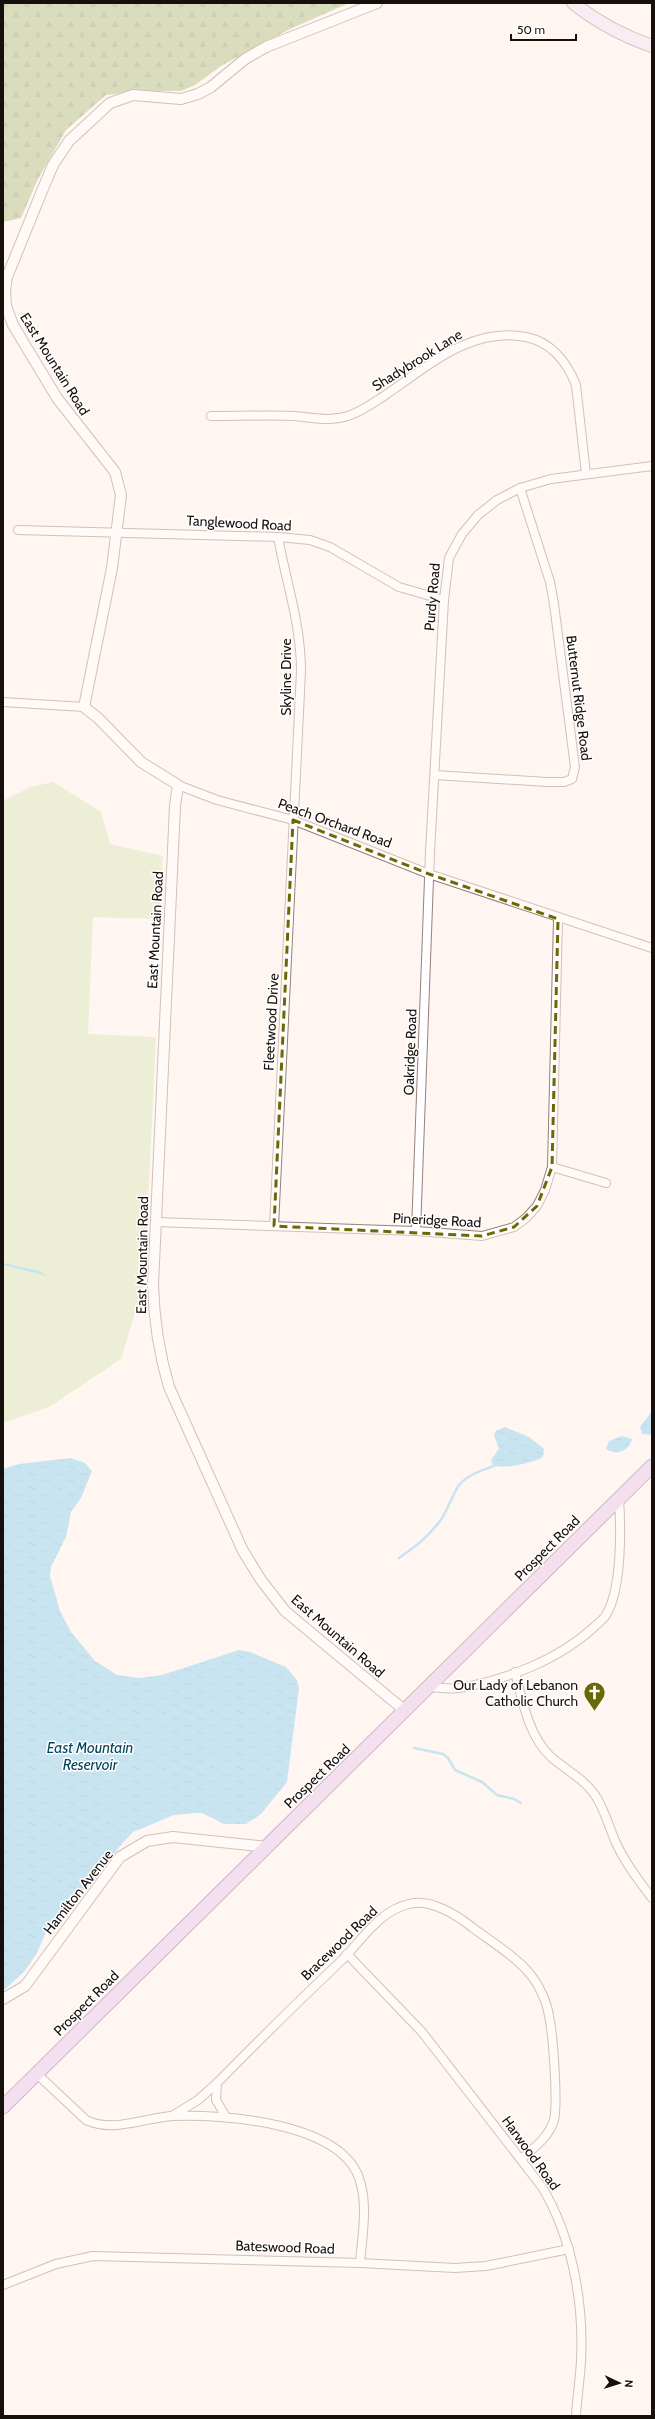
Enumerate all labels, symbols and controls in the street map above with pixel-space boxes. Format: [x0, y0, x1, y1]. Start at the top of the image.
scale bar [511, 16, 576, 42]
text: 50 m [517, 22, 545, 37]
street label: East Mountain Road [16, 309, 94, 419]
street label: Shadybrook Lane [369, 325, 465, 395]
street label: Tanglewood Road [186, 511, 292, 535]
street label: Purdy Road [420, 562, 444, 632]
street label: Butternut Ridge Road [562, 634, 596, 762]
street label: Skyline Drive [277, 638, 295, 716]
street label: Peach Orchard Road [276, 794, 394, 852]
street label: East Mountain Road [143, 871, 167, 989]
street label: Fleetwood Drive [259, 973, 283, 1071]
street label: Oakridge Road [399, 1008, 421, 1096]
street label: East Mountain Road [132, 1196, 152, 1314]
street label: Pineridge Road [392, 1209, 482, 1231]
street label: Prospect Road [511, 1512, 583, 1584]
street label: East Mountain Road [288, 1591, 388, 1681]
place label: Our Lady of Lebanon Catholic Church [453, 1676, 578, 1710]
church icon: Our Lady of Lebanon Catholic Church [581, 1680, 607, 1713]
water label: East Mountain Reservoir [47, 1739, 133, 1774]
street label: Prospect Road [280, 1740, 354, 1812]
street label: Hamilton Avenue [39, 1846, 117, 1938]
street label: Bracewood Road [297, 1902, 381, 1984]
street label: Prospect Road [50, 1967, 122, 2039]
street label: Harwood Road [498, 2112, 564, 2194]
street label: Bateswood Road [235, 2236, 335, 2258]
north arrow [599, 2363, 639, 2403]
text: N [622, 2379, 636, 2388]

